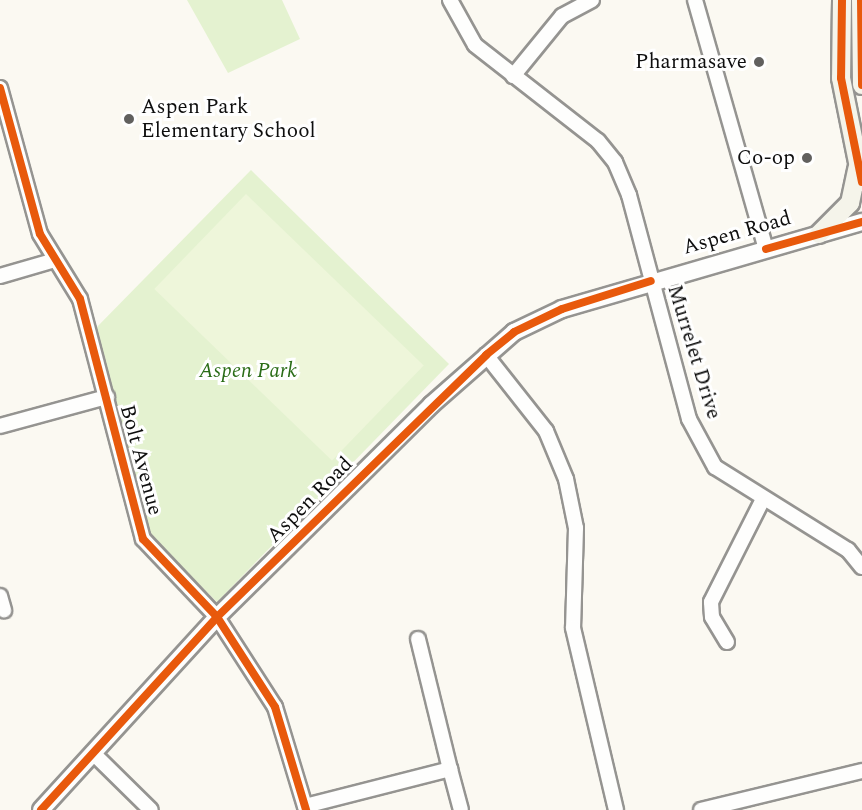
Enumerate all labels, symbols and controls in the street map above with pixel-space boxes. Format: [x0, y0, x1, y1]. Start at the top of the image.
place label: Pharmasave [635, 49, 747, 75]
marker: Pharmasave [752, 55, 766, 69]
place label: Aspen Park Elementary School [141, 94, 316, 144]
marker: Aspen Park Elementary School [122, 112, 136, 126]
place label: Co-op [737, 145, 795, 171]
marker: Co-op [800, 151, 814, 165]
street label: Aspen Road [680, 206, 794, 260]
street label: Murrelet Drive [662, 282, 726, 422]
park label: Aspen Park [199, 358, 297, 384]
street label: Bolt Avenue [114, 402, 168, 518]
street label: Aspen Road [262, 452, 358, 548]

